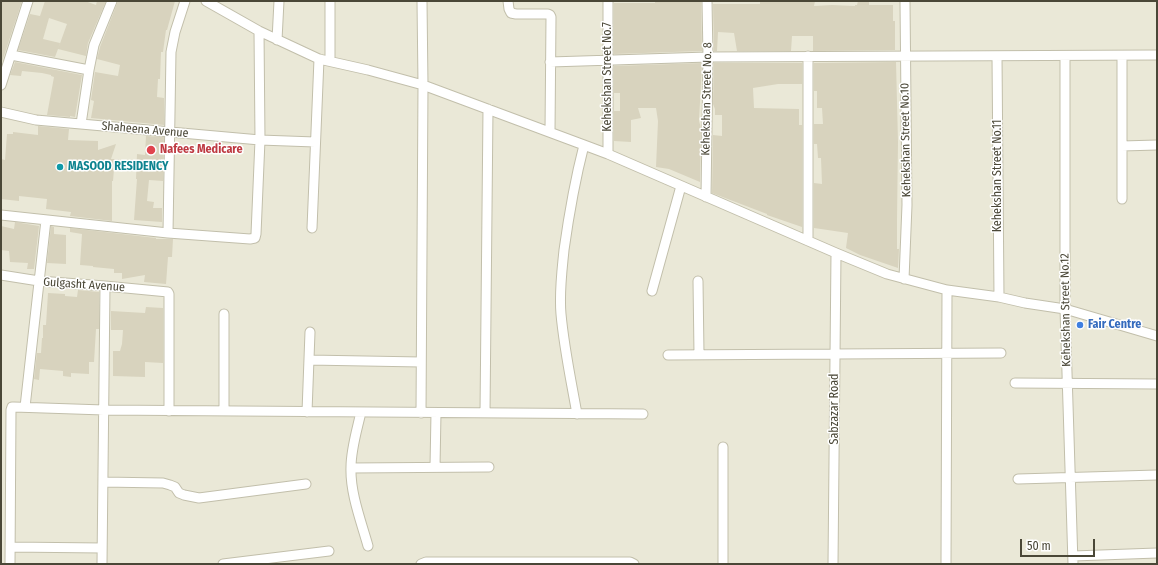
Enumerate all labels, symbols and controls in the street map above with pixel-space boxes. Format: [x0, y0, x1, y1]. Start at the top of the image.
street label: Kehekshan Street No.7 [601, 22, 615, 132]
street label: Kehekshan Street No. 8 [699, 42, 715, 156]
street label: Kehekshan Street No.10 [898, 83, 914, 197]
street label: Shaheena Avenue [101, 119, 189, 141]
street label: Kehekshan Street No.11 [991, 120, 1005, 232]
place label: Nafees Medicare [160, 143, 242, 157]
marker: Nafees Medicare [145, 144, 157, 156]
place label: MASOOD RESIDENCY [68, 160, 168, 174]
marker: MASOOD RESIDENCY [55, 162, 65, 172]
street label: Kehekshan Street No.12 [1058, 253, 1074, 367]
street label: Gulgasht Avenue [43, 275, 125, 295]
place label: Fair Centre [1088, 318, 1141, 332]
marker: Fair Centre [1075, 320, 1085, 330]
street label: Sabzazar Road [828, 374, 842, 444]
scale bar [1022, 531, 1097, 557]
text: 50 m [1027, 539, 1051, 553]

